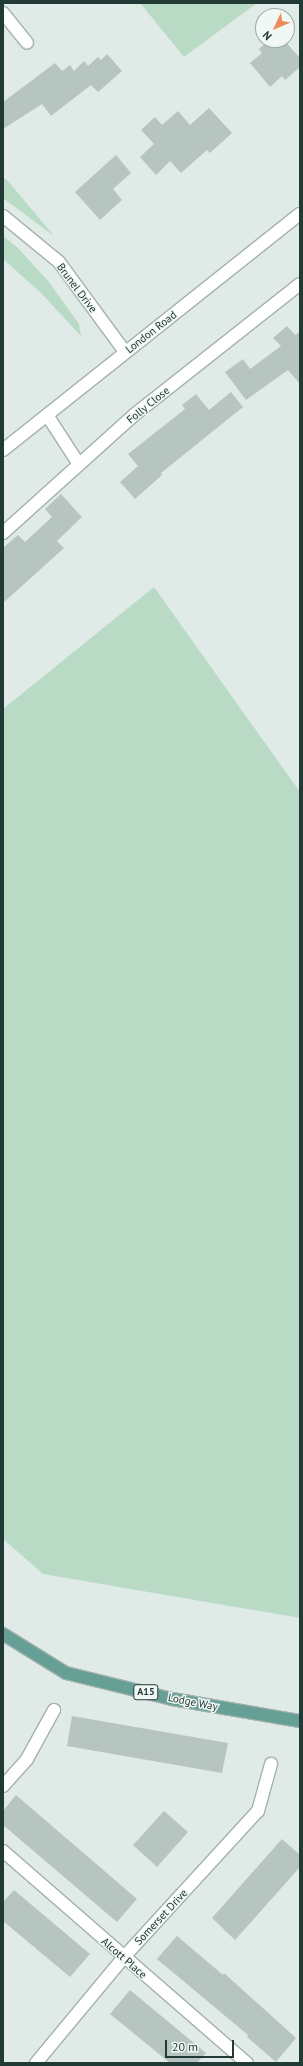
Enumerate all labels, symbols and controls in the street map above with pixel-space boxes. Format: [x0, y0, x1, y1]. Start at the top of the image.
north arrow [255, 8, 295, 48]
text: N [260, 28, 275, 43]
street label: Brunel Drive [54, 261, 100, 315]
street label: London Road [123, 308, 179, 356]
street label: Folly Close [124, 384, 172, 426]
road number: A15 [133, 1684, 159, 1700]
street label: Lodge Way [167, 1691, 219, 1713]
street label: Somerset Drive [132, 1886, 190, 1948]
street label: Alcott Place [99, 1935, 149, 1981]
scale bar [167, 2032, 236, 2058]
text: 20 m [172, 2039, 198, 2054]

